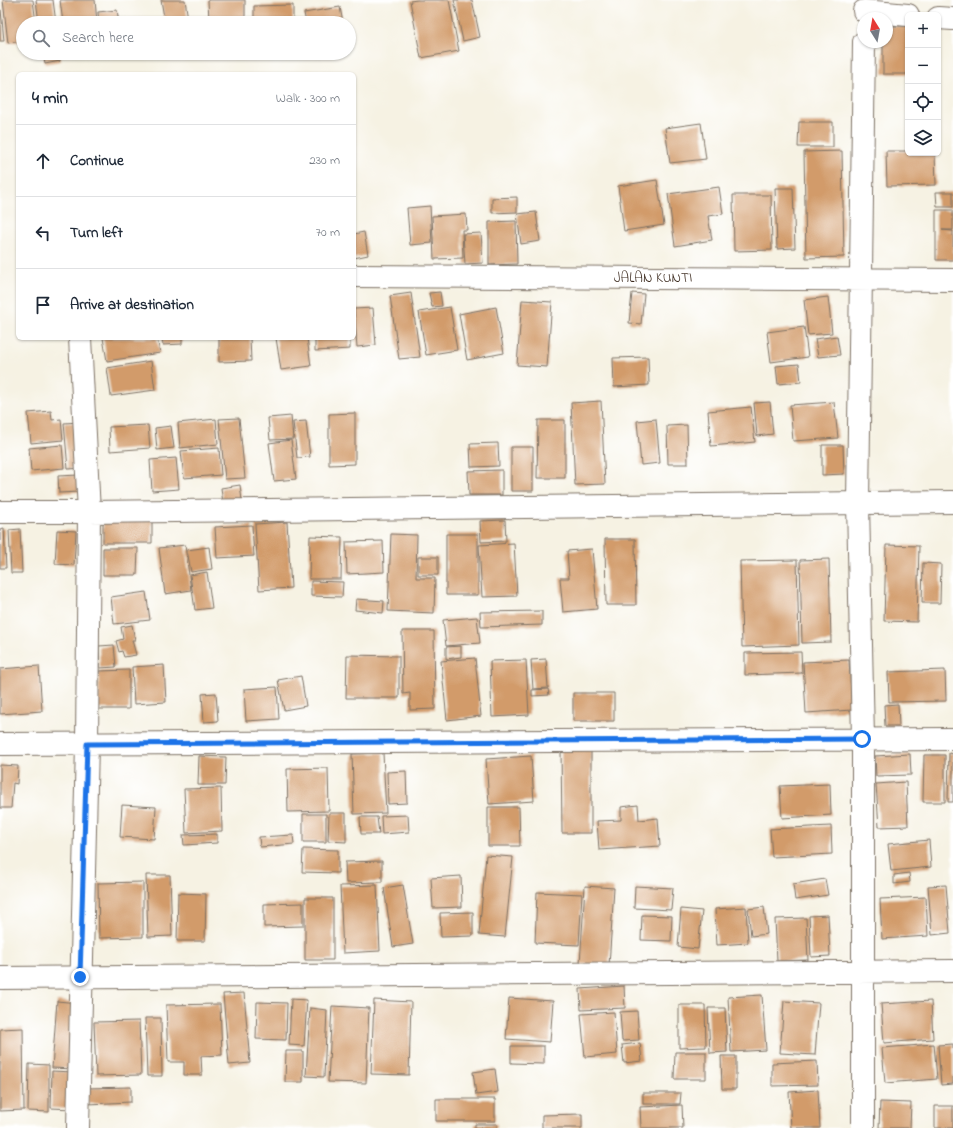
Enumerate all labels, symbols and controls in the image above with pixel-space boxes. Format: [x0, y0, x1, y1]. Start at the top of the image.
north arrow [857, 12, 893, 48]
map controls [905, 12, 941, 156]
button: + [905, 12, 941, 48]
search box [16, 16, 356, 60]
icon: search [30, 27, 52, 49]
text: Search here [62, 27, 134, 49]
button: − [905, 48, 941, 84]
button: locate [905, 84, 941, 120]
text: 4 min [32, 86, 68, 111]
text: Walk · 300 m [276, 89, 340, 108]
button: layers [905, 120, 941, 156]
icon: ahead [32, 150, 54, 172]
text: Continue [70, 150, 124, 172]
text: 230 m [309, 151, 340, 170]
icon: left [32, 222, 54, 244]
text: Turn left [70, 222, 123, 244]
text: 70 m [316, 223, 340, 242]
street label: JALAN KUNTI [614, 268, 692, 289]
icon: arrive [32, 294, 54, 316]
text: Arrive at destination [70, 294, 194, 316]
route start [853, 730, 871, 748]
route end [71, 968, 89, 986]

